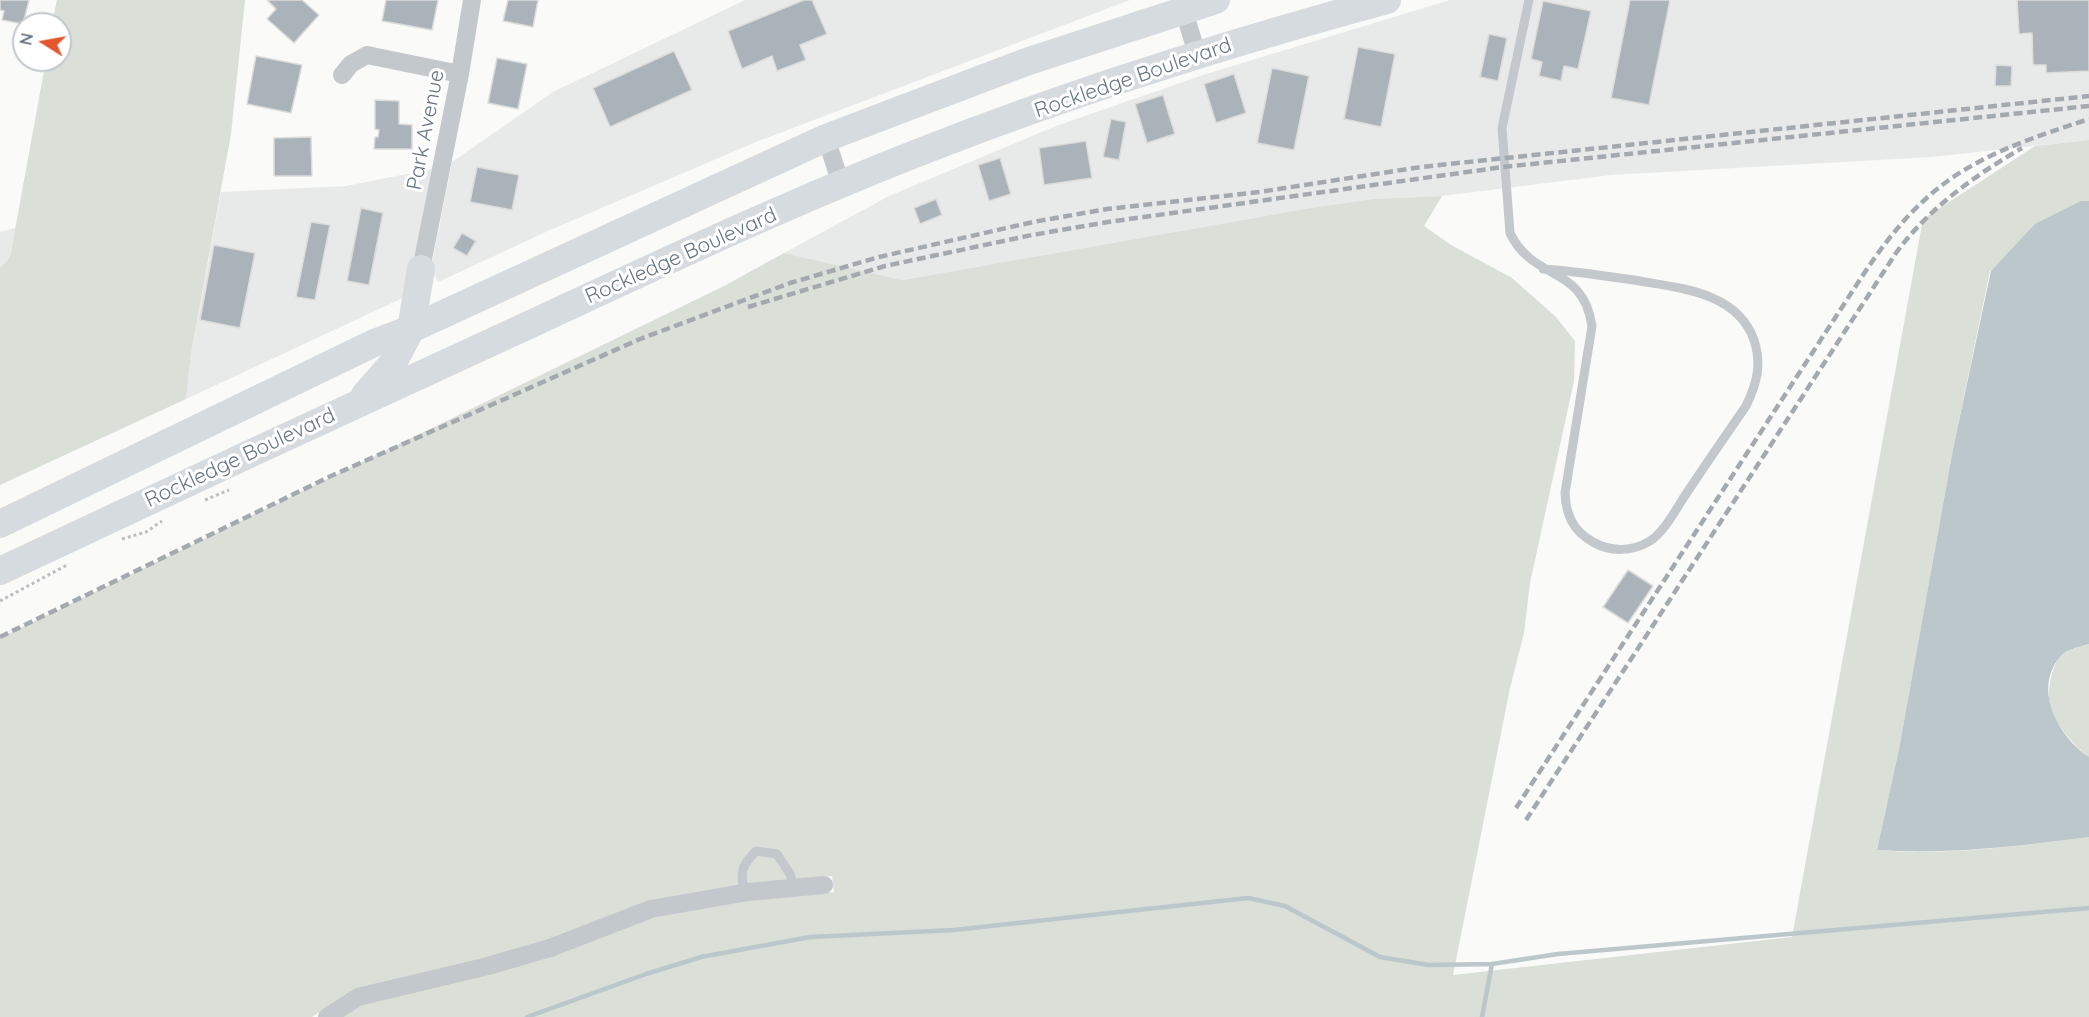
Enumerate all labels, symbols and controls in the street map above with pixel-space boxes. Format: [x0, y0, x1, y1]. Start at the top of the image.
north arrow [12, 12, 72, 72]
text: N [15, 31, 37, 47]
street label: Rockledge Boulevard [1031, 32, 1235, 124]
street label: Park Avenue [402, 68, 450, 192]
street label: Rockledge Boulevard [581, 202, 781, 310]
street label: Rockledge Boulevard [141, 403, 339, 513]

